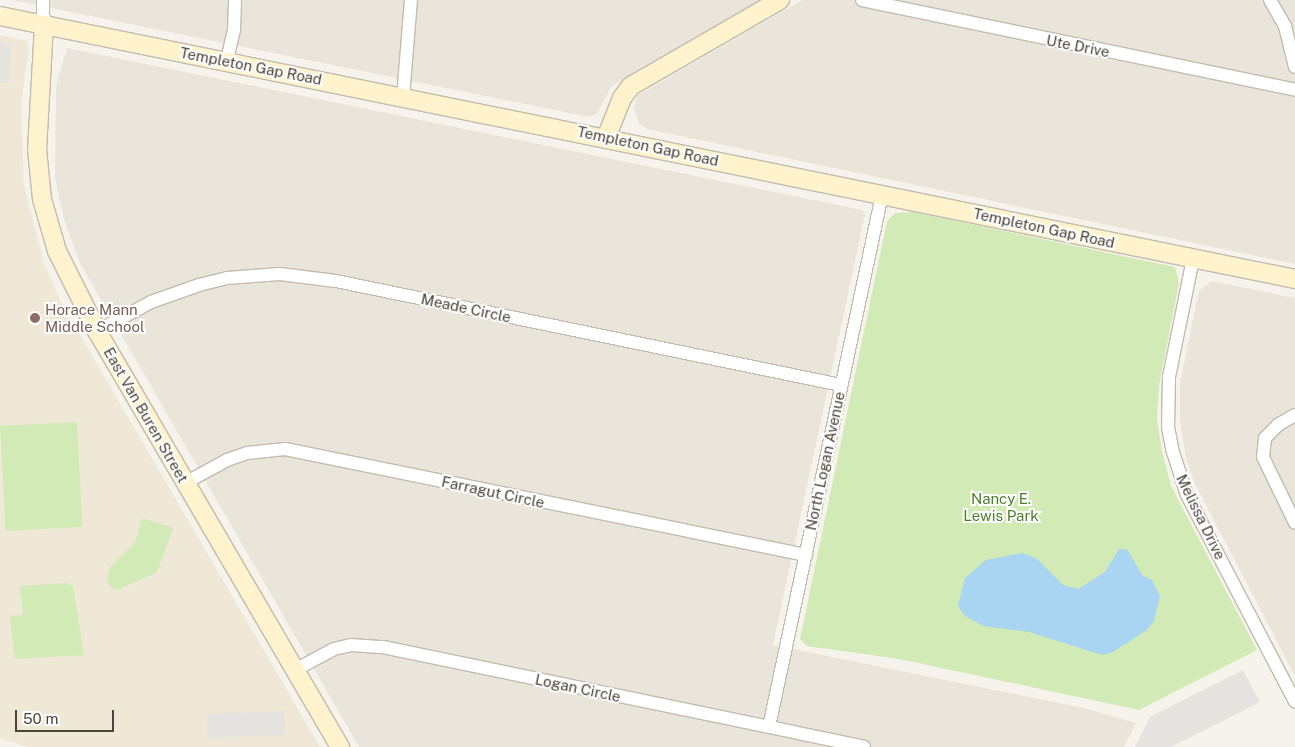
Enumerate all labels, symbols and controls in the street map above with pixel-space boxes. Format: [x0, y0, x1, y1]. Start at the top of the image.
street label: Ute Drive [1045, 31, 1111, 61]
street label: Templeton Gap Road [178, 43, 324, 89]
street label: Templeton Gap Road [576, 122, 720, 170]
street label: Templeton Gap Road [972, 204, 1116, 252]
street label: Meade Circle [419, 290, 513, 326]
place label: Horace Mann Middle School [45, 300, 145, 335]
marker: Horace Mann Middle School [29, 312, 41, 324]
street label: East Van Buren Street [100, 344, 192, 486]
street label: North Logan Avenue [801, 390, 849, 532]
street label: Melissa Drive [1173, 471, 1229, 563]
street label: Farragut Circle [440, 472, 546, 512]
park label: Nancy E. Lewis Park [963, 489, 1039, 524]
street label: Logan Circle [534, 670, 622, 706]
scale bar [18, 700, 116, 732]
text: 50 m [23, 710, 58, 727]

